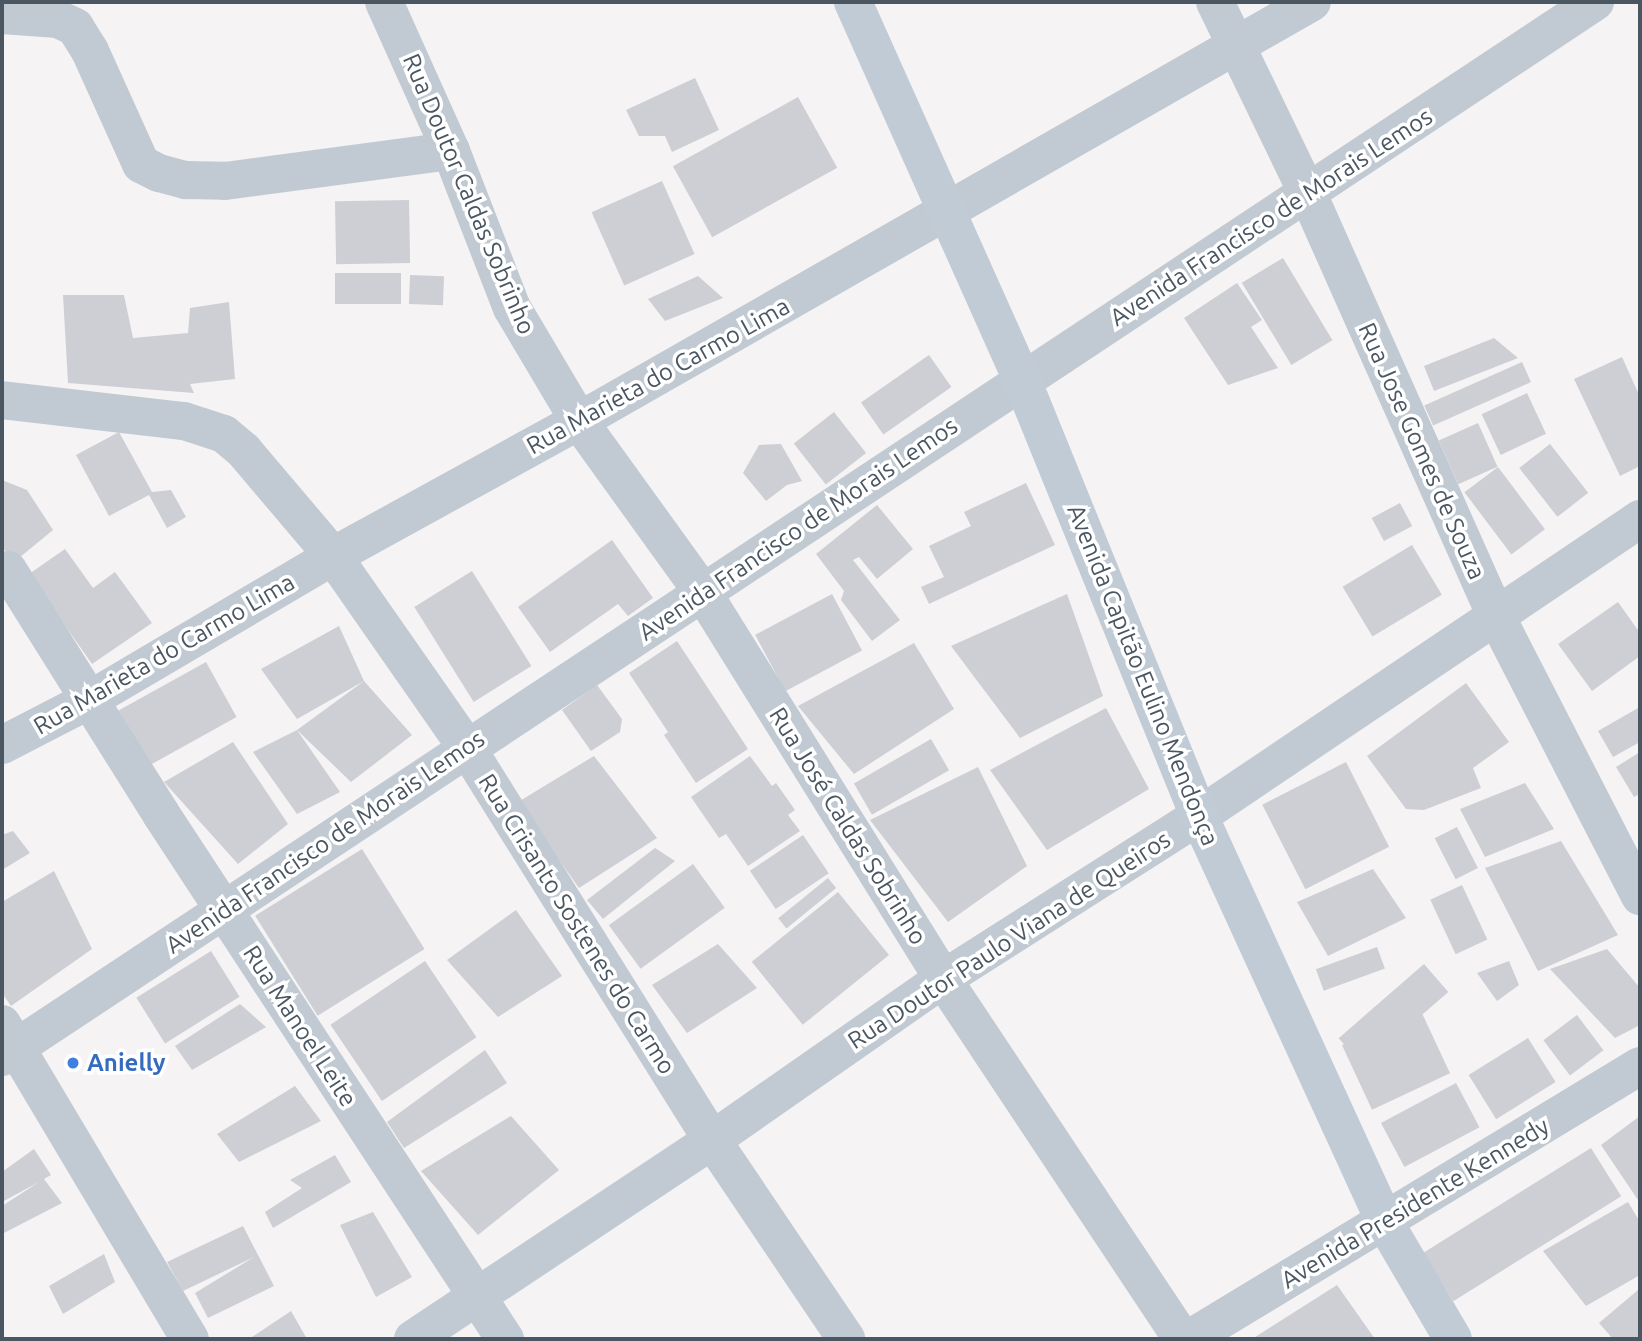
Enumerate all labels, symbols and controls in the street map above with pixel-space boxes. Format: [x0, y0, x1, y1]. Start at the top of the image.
street label: Rua Doutor Caldas Sobrinho [397, 49, 541, 339]
street label: Avenida Francisco de Morais Lemos [1104, 102, 1438, 332]
street label: Rua Marieta do Carmo Lima [522, 292, 794, 460]
street label: Rua Jose Gomes de Souza [1352, 318, 1492, 584]
street label: Avenida Francisco de Morais Lemos [633, 411, 963, 647]
street label: Avenida Capitão Eulino Mendonça [1061, 500, 1225, 850]
street label: Rua Marieta do Carmo Lima [29, 567, 299, 741]
street label: Rua José Caldas Sobrinho [763, 702, 933, 950]
street label: Avenida Francisco de Morais Lemos [160, 724, 490, 960]
street label: Rua Crisanto Sostenes do Carmo [472, 769, 682, 1079]
street label: Rua Doutor Paulo Viana de Queiros [842, 825, 1176, 1055]
street label: Rua Manoel Leite [237, 940, 363, 1112]
place label: Anielly [87, 1049, 165, 1077]
marker: Anielly [65, 1055, 81, 1071]
street label: Avenida Presidente Kennedy [1276, 1111, 1554, 1295]

